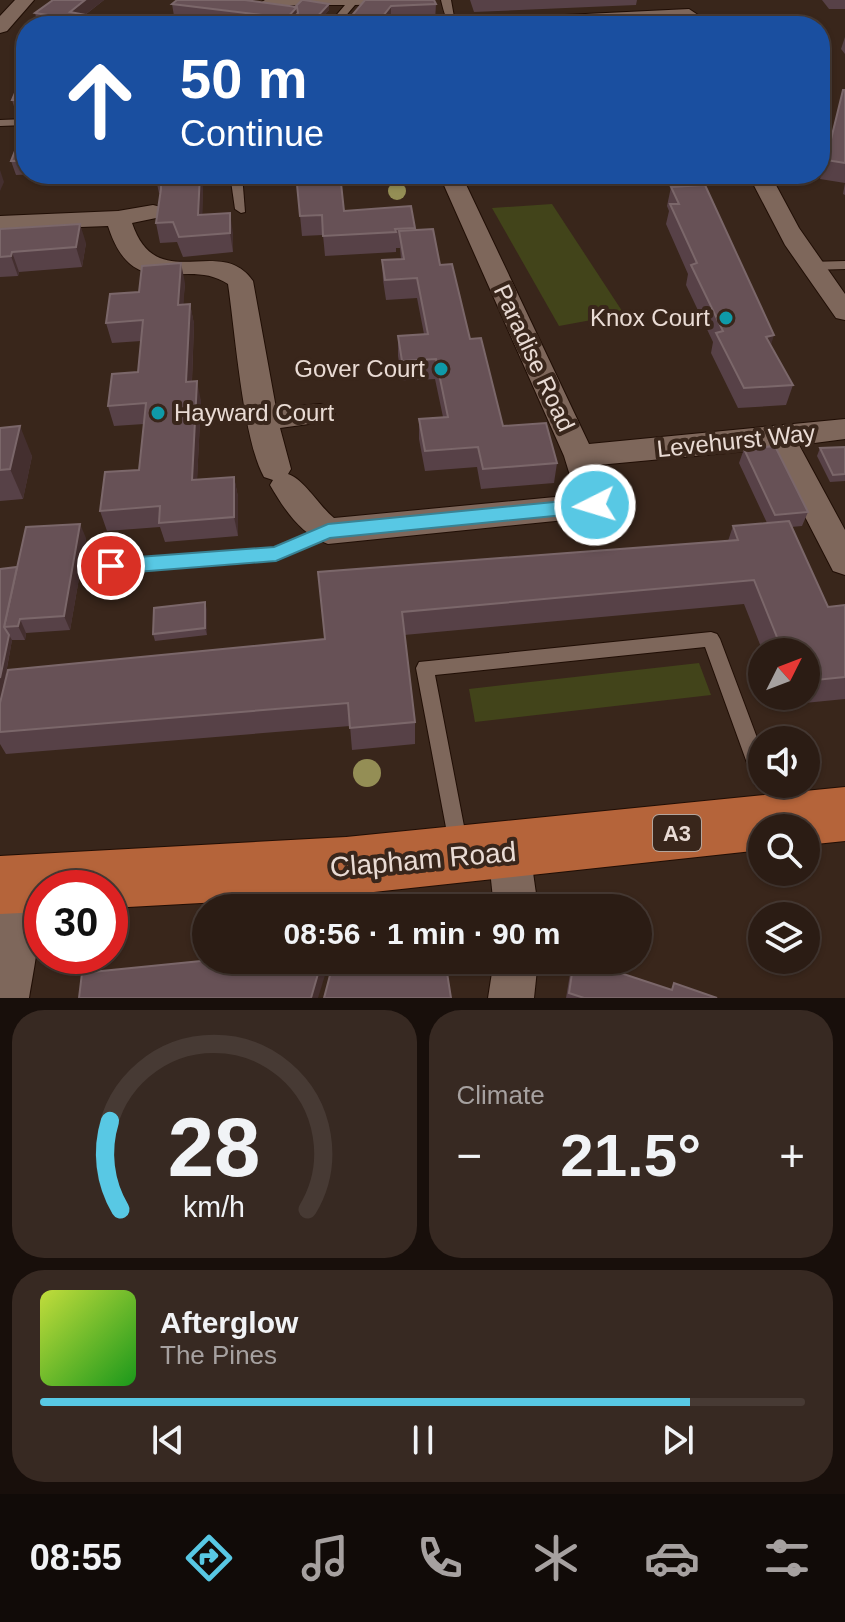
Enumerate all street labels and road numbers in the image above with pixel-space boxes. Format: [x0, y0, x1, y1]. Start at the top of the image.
street label: Paradise Road [489, 280, 580, 435]
street label: Levehurst Way [655, 419, 817, 462]
road number: A3 [653, 815, 701, 851]
street label: Clapham Road [329, 836, 517, 883]

